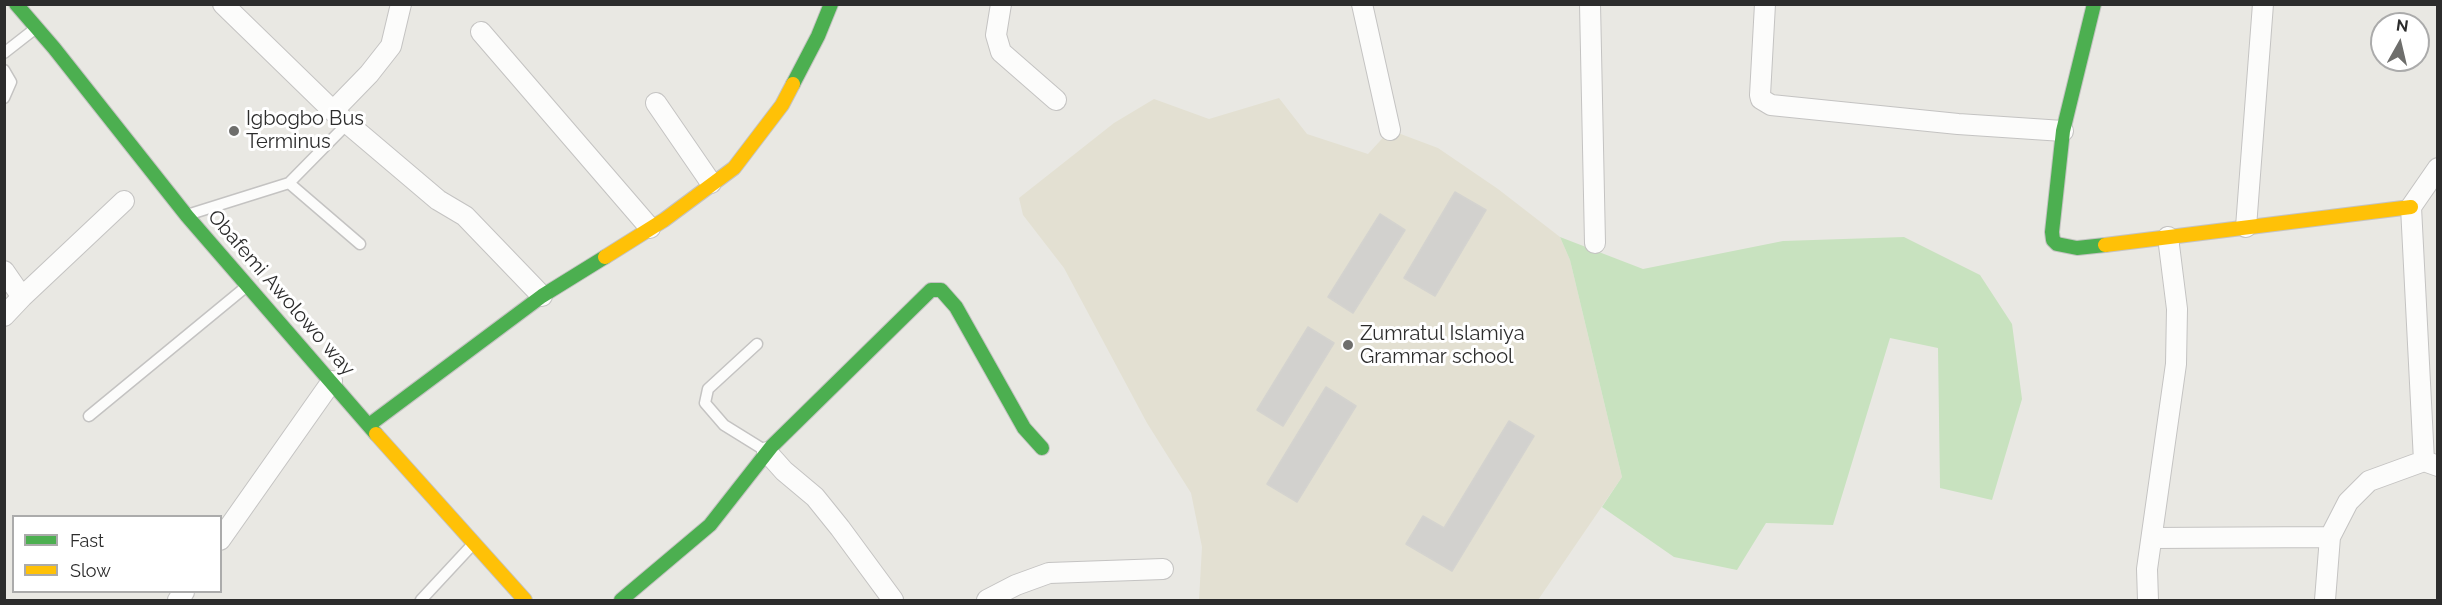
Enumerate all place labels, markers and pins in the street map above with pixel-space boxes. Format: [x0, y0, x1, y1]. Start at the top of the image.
place label: Igbogbo Bus Terminus [246, 107, 364, 154]
marker: Igbogbo Bus Terminus [227, 124, 241, 138]
place label: Zumratul Islamiya Grammar school [1360, 322, 1525, 369]
marker: Zumratul Islamiya Grammar school [1341, 338, 1355, 352]

